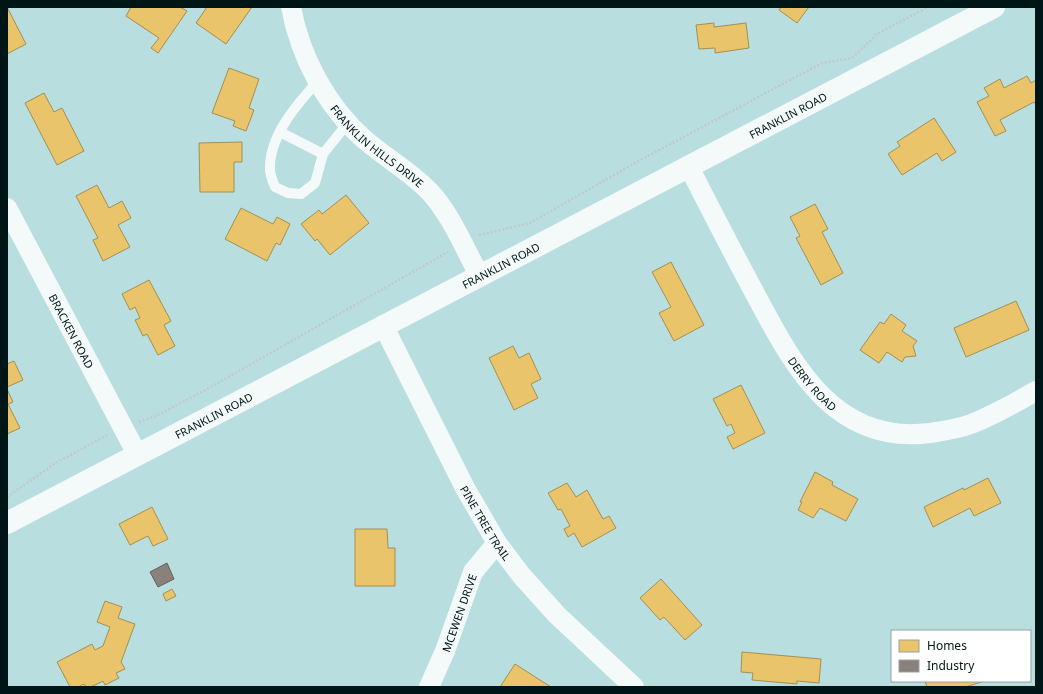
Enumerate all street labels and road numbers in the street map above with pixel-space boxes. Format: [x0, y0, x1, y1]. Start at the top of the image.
street label: FRANKLIN ROAD [746, 88, 829, 141]
street label: FRANKLIN HILLS DRIVE [328, 101, 427, 190]
street label: FRANKLIN ROAD [459, 238, 542, 291]
street label: BRACKEN ROAD [46, 291, 98, 371]
street label: DERRY ROAD [785, 353, 840, 414]
street label: FRANKLIN ROAD [172, 389, 255, 442]
street label: PINE TREE TRAIL [457, 482, 515, 563]
street label: MCEWEN DRIVE [438, 572, 479, 654]

